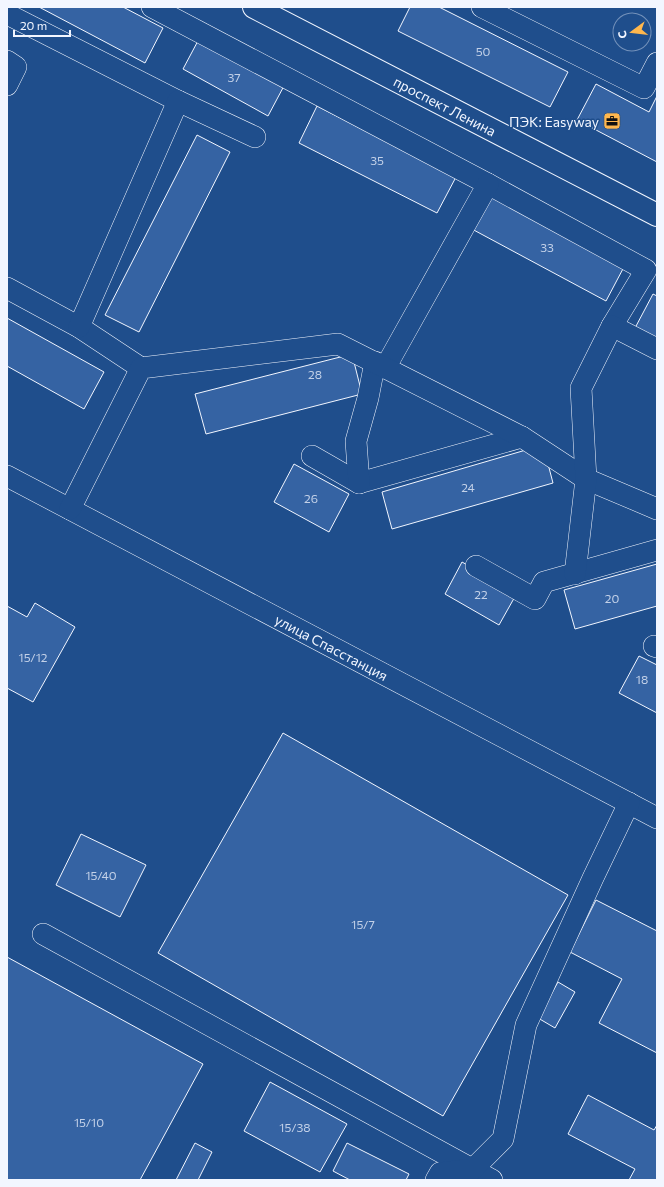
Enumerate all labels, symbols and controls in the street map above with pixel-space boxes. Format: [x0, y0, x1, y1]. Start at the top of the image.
scale bar [14, 12, 70, 38]
north arrow [612, 12, 652, 52]
text: 20 m [20, 18, 47, 32]
text: С [614, 29, 629, 40]
house number: 50 [476, 44, 491, 58]
house number: 37 [227, 70, 241, 84]
street label: проспект Ленина [391, 72, 499, 139]
office icon: ПЭК: Easyway [602, 111, 622, 131]
place label: ПЭК: Easyway [509, 113, 599, 130]
house number: 35 [370, 153, 384, 167]
house number: 33 [540, 240, 554, 254]
house number: 28 [308, 367, 322, 381]
house number: 24 [461, 480, 475, 494]
house number: 26 [304, 491, 318, 505]
house number: 22 [474, 587, 488, 601]
house number: 20 [605, 591, 619, 605]
street label: улица Спасстанция [272, 610, 391, 684]
house number: 15/12 [19, 650, 48, 664]
house number: 18 [636, 672, 648, 686]
house number: 15/40 [85, 868, 117, 882]
house number: 15/7 [351, 917, 375, 931]
house number: 15/10 [74, 1115, 104, 1129]
house number: 15/38 [279, 1120, 311, 1134]

